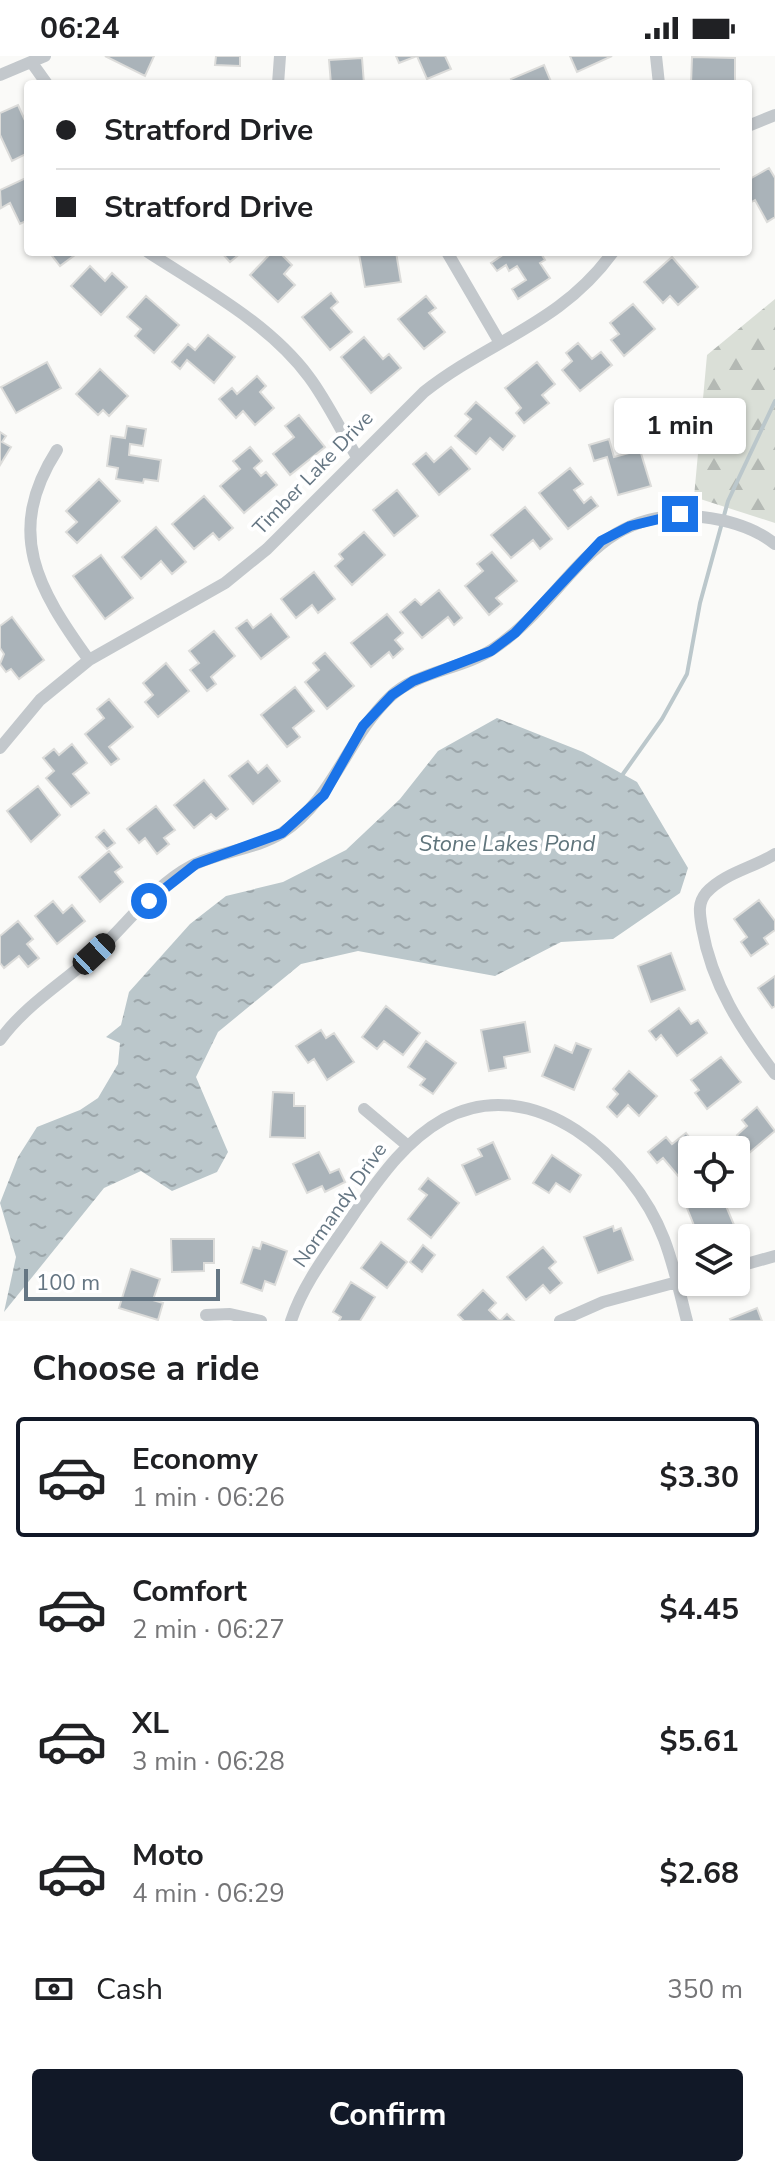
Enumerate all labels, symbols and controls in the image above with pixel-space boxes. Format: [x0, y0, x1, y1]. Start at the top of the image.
text: 06:24 [40, 8, 119, 49]
text: Stratford Drive [104, 110, 313, 151]
text: Stratford Drive [104, 187, 313, 228]
callout: 1 min [614, 398, 746, 454]
street label: Timber Lake Drive [247, 405, 379, 541]
text: 1 min [646, 408, 714, 443]
route end [662, 496, 698, 532]
water label: Stone Lakes Pond [419, 829, 595, 859]
route start [131, 883, 167, 919]
car [68, 929, 120, 979]
map controls [678, 1136, 750, 1296]
button: locate [678, 1136, 750, 1208]
street label: Normandy Drive [287, 1137, 393, 1273]
button: layers [678, 1224, 750, 1296]
scale bar [24, 1265, 220, 1301]
text: 100 m [36, 1268, 100, 1298]
text: Choose a ride [32, 1344, 260, 1393]
text: Economy [132, 1439, 258, 1480]
icon: car [36, 1441, 108, 1513]
text: $3.30 [660, 1457, 739, 1498]
text: 1 min · 06:26 [132, 1480, 285, 1515]
text: Comfort [132, 1571, 247, 1612]
icon: car [36, 1573, 108, 1645]
text: $4.45 [660, 1589, 739, 1630]
text: 2 min · 06:27 [132, 1612, 285, 1647]
text: XL [132, 1703, 169, 1744]
icon: car [36, 1705, 108, 1777]
text: $5.61 [660, 1721, 739, 1762]
text: 3 min · 06:28 [132, 1744, 285, 1779]
text: Moto [132, 1835, 204, 1876]
icon: car [36, 1837, 108, 1909]
text: $2.68 [660, 1853, 739, 1894]
text: 4 min · 06:29 [132, 1876, 285, 1911]
icon: cash [32, 1967, 76, 2011]
text: Cash [96, 1969, 163, 2010]
text: 350 m [667, 1972, 743, 2007]
button: Confirm [32, 2069, 743, 2161]

